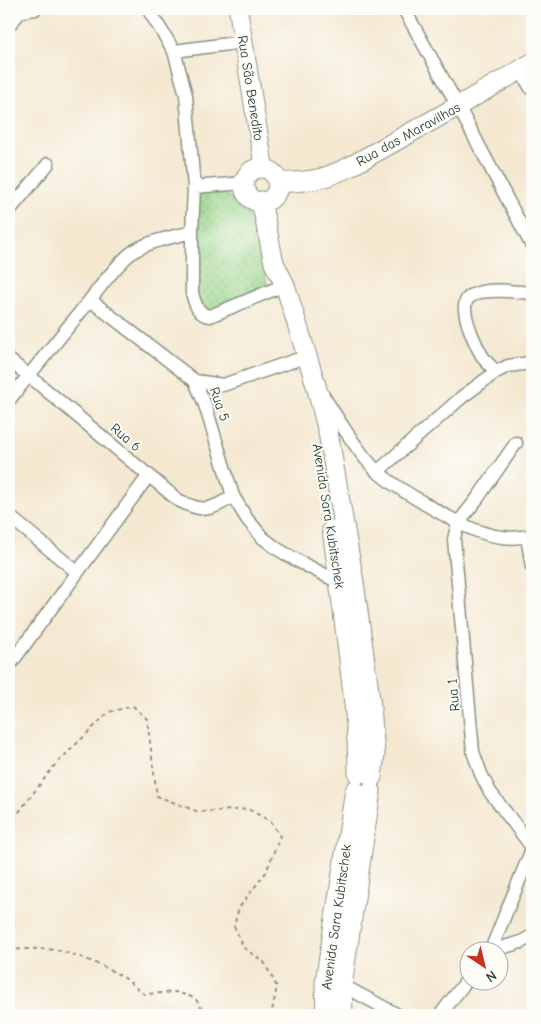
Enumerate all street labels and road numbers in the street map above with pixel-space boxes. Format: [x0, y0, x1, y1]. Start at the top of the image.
street label: Rua São Benedito [234, 34, 267, 142]
street label: Rua das Maravilhas [353, 99, 464, 170]
street label: Rua 5 [206, 385, 233, 423]
street label: Rua 6 [107, 420, 145, 455]
street label: Avenida Sara Kubitschek [309, 442, 348, 590]
street label: Rua 1 [444, 678, 463, 712]
street label: Avenida Sara Kubitschek [318, 843, 355, 991]

